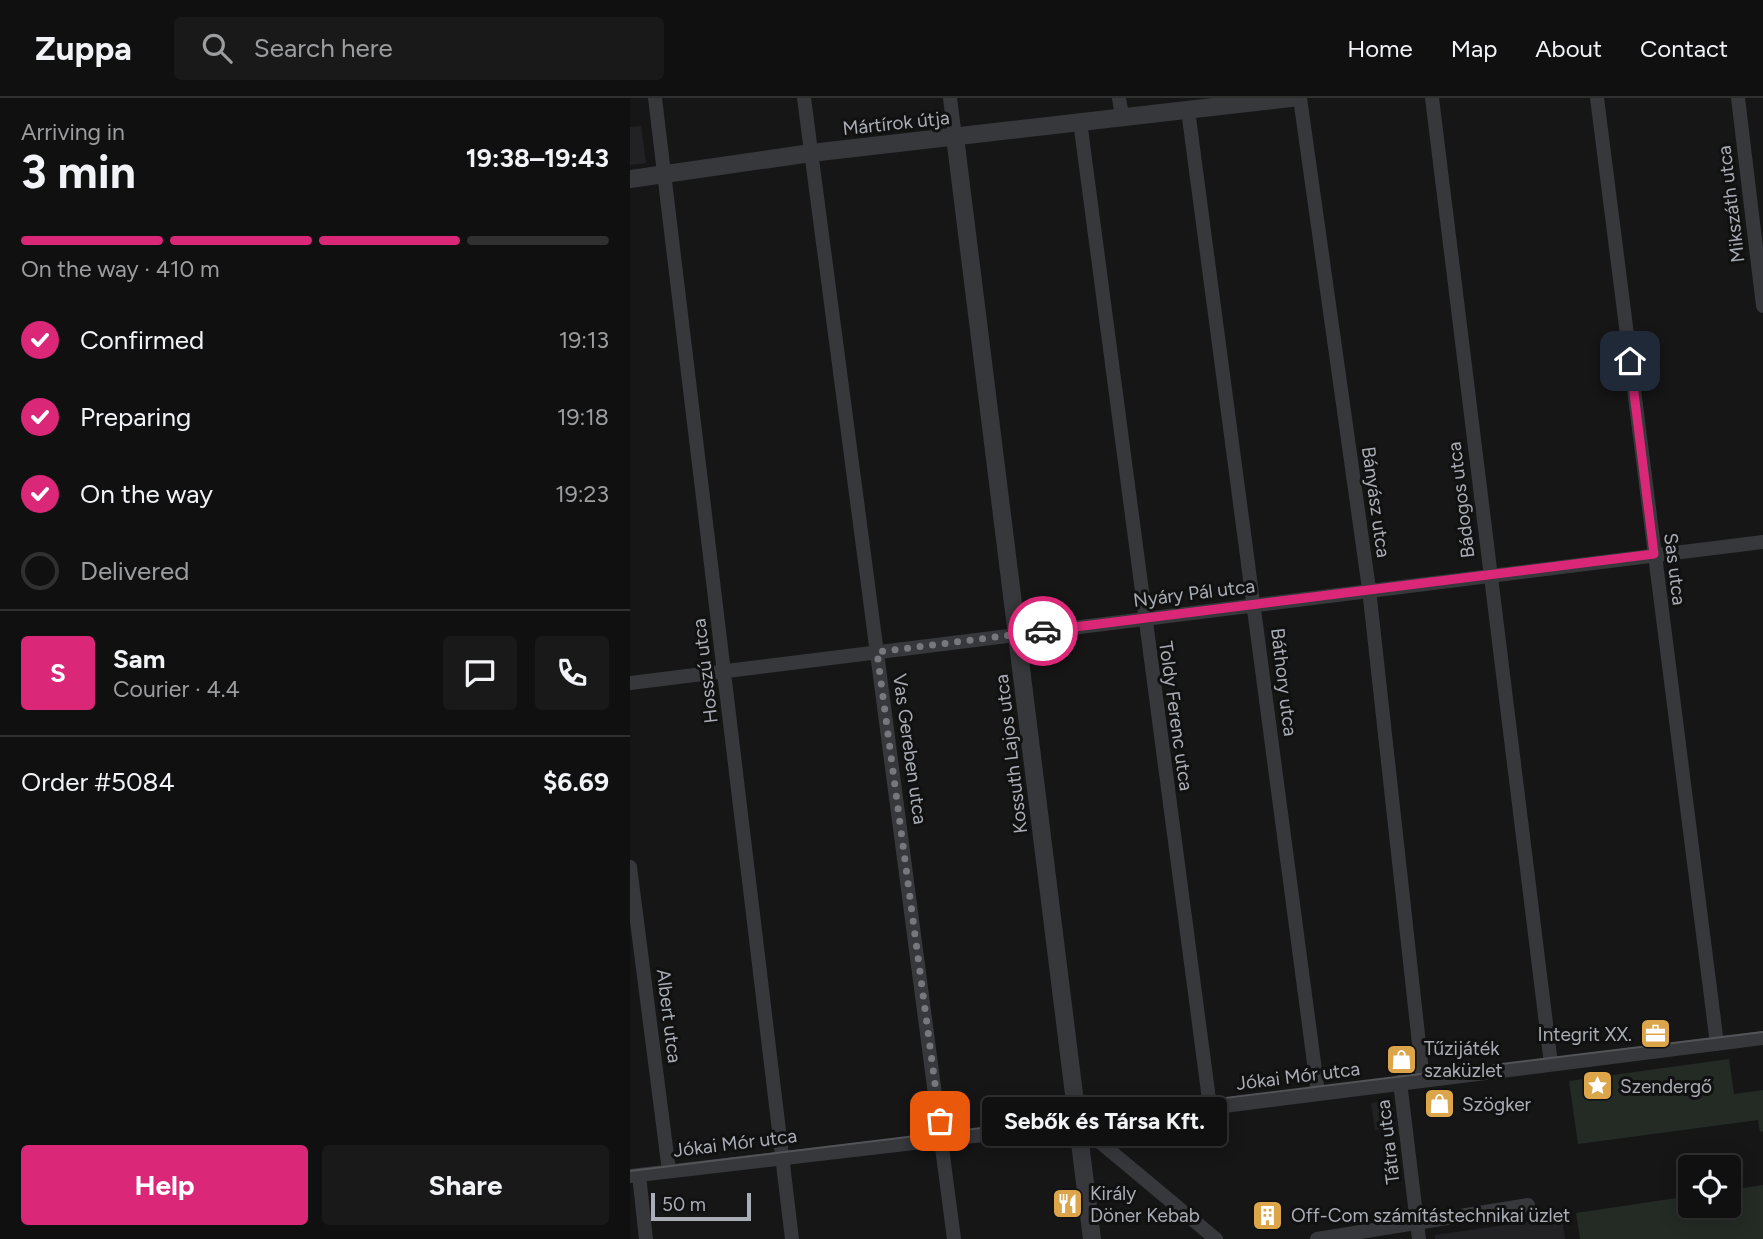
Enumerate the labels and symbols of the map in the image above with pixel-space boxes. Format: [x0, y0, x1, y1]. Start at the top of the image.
street label: Mártírok útja [841, 106, 951, 140]
street label: Mikszáth utca [1712, 144, 1750, 264]
pin [1600, 331, 1660, 391]
street label: Bádogos utca [1442, 441, 1480, 559]
street label: Bányász utca [1357, 445, 1395, 559]
street label: Sas utca [1659, 532, 1691, 606]
street label: Nyáry Pál utca [1132, 574, 1256, 612]
courier [1008, 596, 1078, 666]
street label: Hosszú utca [687, 617, 723, 725]
street label: Báthory utca [1266, 627, 1302, 737]
street label: Toldy Ferenc utca [1154, 640, 1198, 792]
street label: Vas Gereben utca [888, 672, 932, 826]
street label: Kossuth Lajos utca [990, 673, 1032, 835]
street label: Albert utca [652, 968, 686, 1064]
office icon: Integrit XX. [1638, 1017, 1672, 1051]
place label: Integrit XX. [1538, 1023, 1632, 1046]
place label: Tűzijáték szaküzlet [1424, 1037, 1503, 1082]
shop icon: Tűzijáték szaküzlet [1384, 1042, 1418, 1076]
street label: Jókai Mór utca [1235, 1057, 1361, 1095]
place icon: Szendergő [1580, 1069, 1614, 1103]
place label: Szendergő [1620, 1075, 1712, 1098]
shop icon: Szögker [1422, 1087, 1456, 1121]
pin [910, 1091, 970, 1151]
place label: Szögker [1462, 1093, 1532, 1116]
callout: Sebők és Társa Kft. [982, 1096, 1227, 1146]
street label: Tátra utca [1371, 1099, 1405, 1185]
street label: Jókai Mór utca [672, 1124, 798, 1162]
place label: Király Döner Kebab [1090, 1182, 1200, 1227]
restaurant icon: Király Döner Kebab [1050, 1187, 1084, 1221]
scale bar [651, 1190, 751, 1222]
building icon: Off-Com számítástechnikai üzlet [1251, 1198, 1285, 1232]
place label: Off-Com számítástechnikai üzlet [1291, 1204, 1570, 1227]

